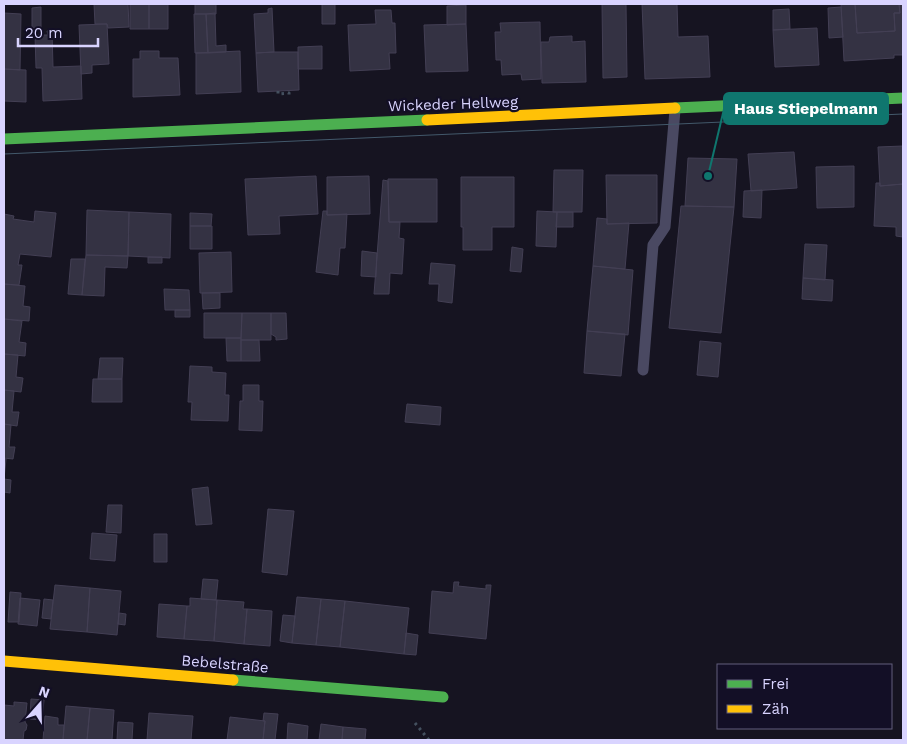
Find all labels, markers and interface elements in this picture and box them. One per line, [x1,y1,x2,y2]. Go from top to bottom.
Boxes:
scale bar [18,15,98,47]
text: 20 m [25,24,63,42]
street label: Wickeder Hellweg [388,93,518,115]
callout: Haus Stiepelmann [724,93,888,124]
text: Haus Stiepelmann [734,99,878,118]
street label: Bebelstraße [181,651,269,677]
legend [717,664,892,729]
text: Frei [762,675,789,693]
north arrow [15,679,65,729]
text: N [37,682,52,701]
text: Zäh [762,700,789,718]

